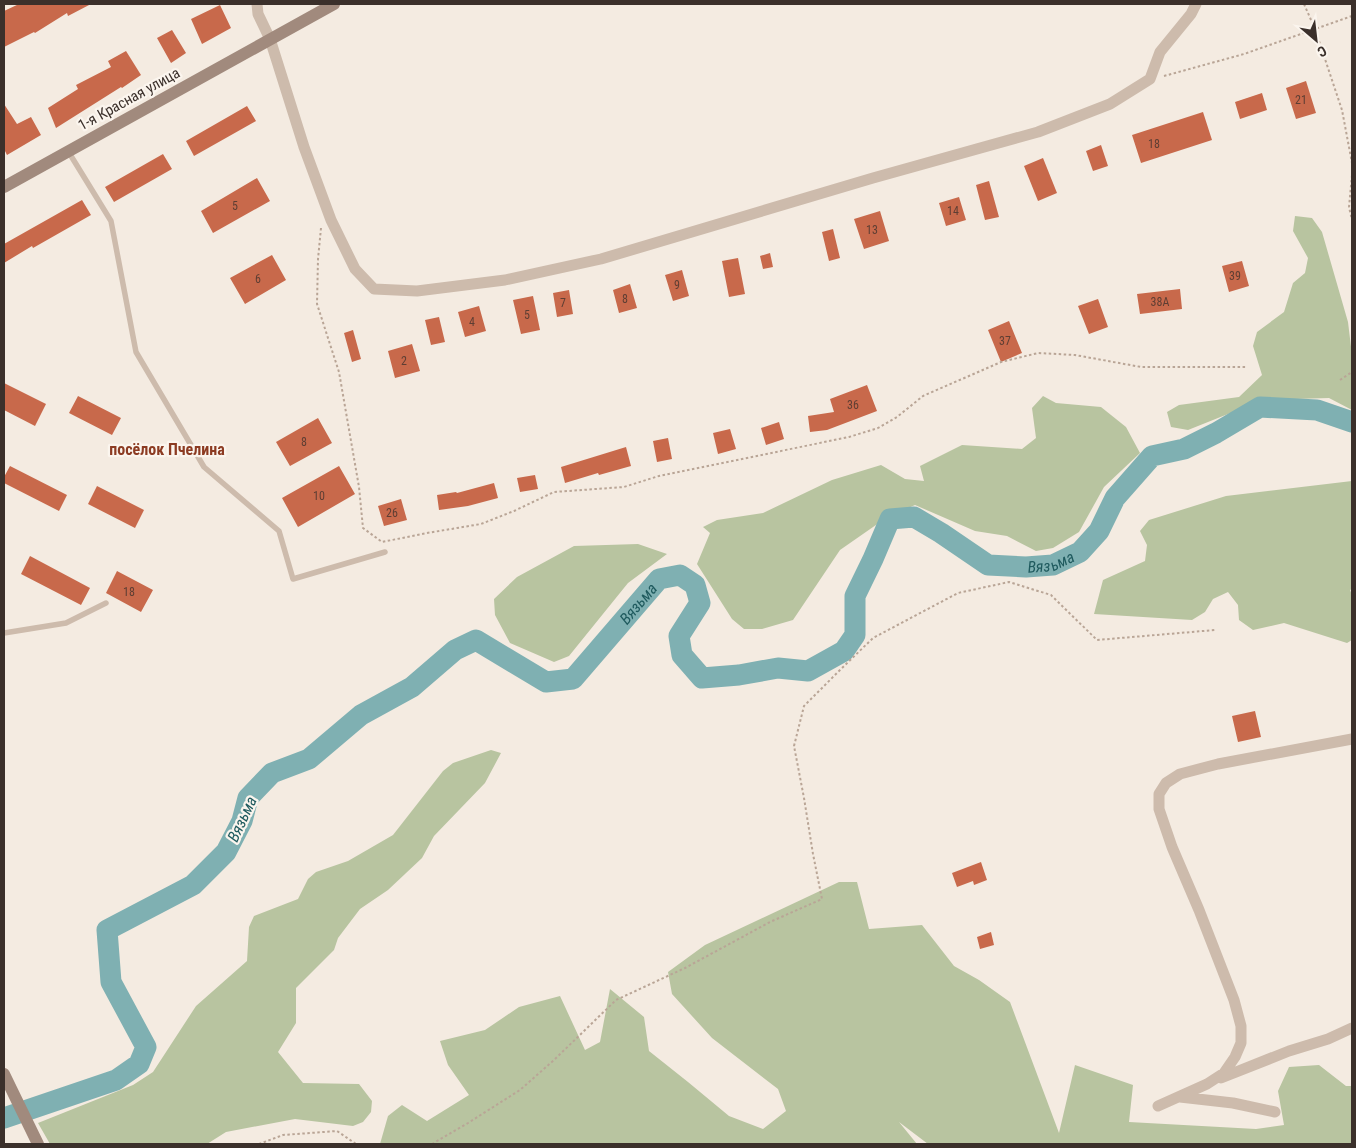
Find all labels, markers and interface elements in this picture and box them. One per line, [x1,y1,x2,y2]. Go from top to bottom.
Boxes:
north arrow [1291,15,1341,65]
text: С [1315,43,1329,60]
street label: 1-я Красная улица [75,64,183,134]
house number: 21 [1295,93,1307,107]
house number: 18 [1148,137,1160,151]
house number: 5 [232,199,238,213]
house number: 14 [947,204,959,218]
house number: 13 [866,223,878,237]
house number: 39 [1229,269,1241,283]
house number: 6 [255,272,261,286]
house number: 9 [674,278,680,292]
house number: 8 [622,292,628,306]
house number: 38А [1151,295,1169,309]
house number: 7 [560,296,566,310]
house number: 5 [524,308,530,322]
house number: 4 [469,315,475,329]
house number: 37 [999,334,1011,348]
house number: 2 [401,354,407,368]
house number: 36 [847,398,859,412]
house number: 8 [301,435,307,449]
district label: посёлок Пчелина [109,440,225,459]
house number: 10 [313,489,325,503]
house number: 26 [386,506,398,520]
water label: Вязьма [1027,547,1077,576]
water label: Вязьма [615,579,661,628]
house number: 18 [123,585,135,599]
water label: Вязьма [223,793,261,845]

